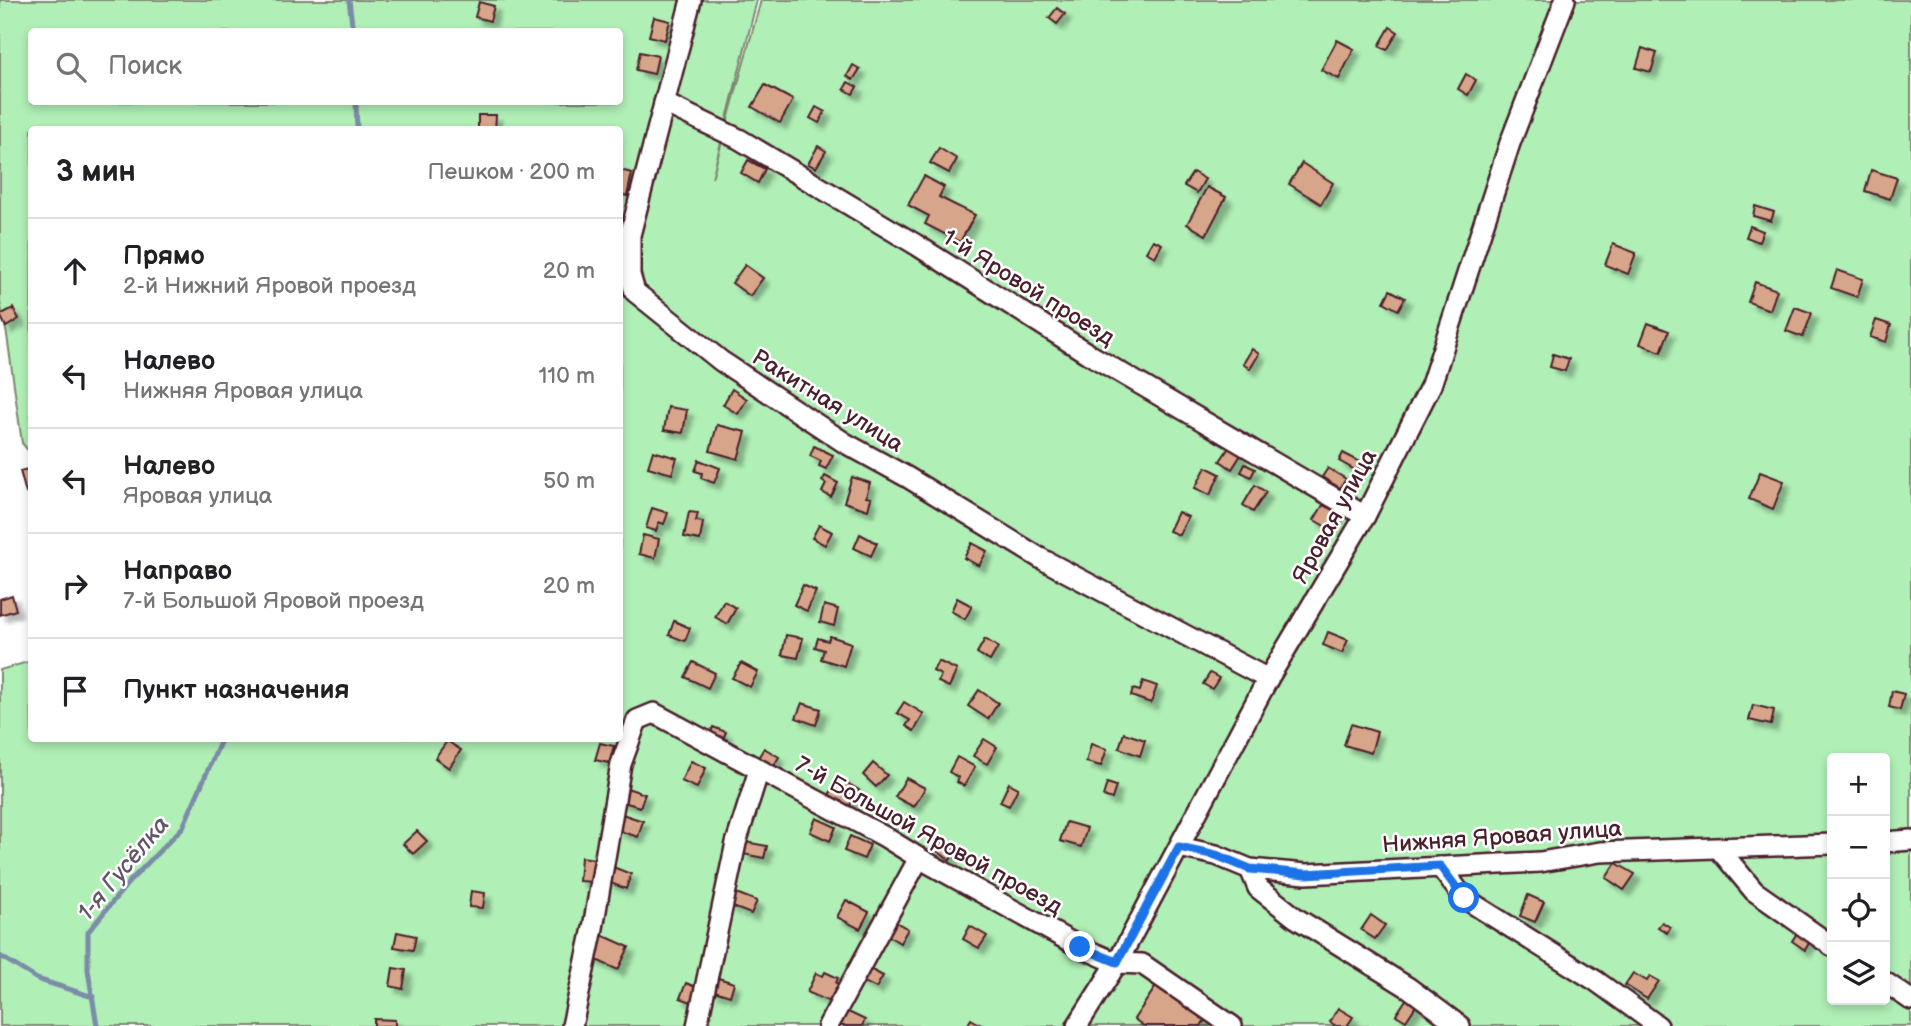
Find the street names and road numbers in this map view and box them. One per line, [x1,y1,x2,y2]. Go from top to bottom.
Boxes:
street label: 1-й Яровой проезд [937,224,1120,352]
street label: Ракитная улица [747,343,909,459]
street label: Яровая улица [1286,444,1384,589]
street label: 7-й Большой Яровой проезд [790,751,1067,921]
street label: Нижняя Яровая улица [1381,815,1623,859]

